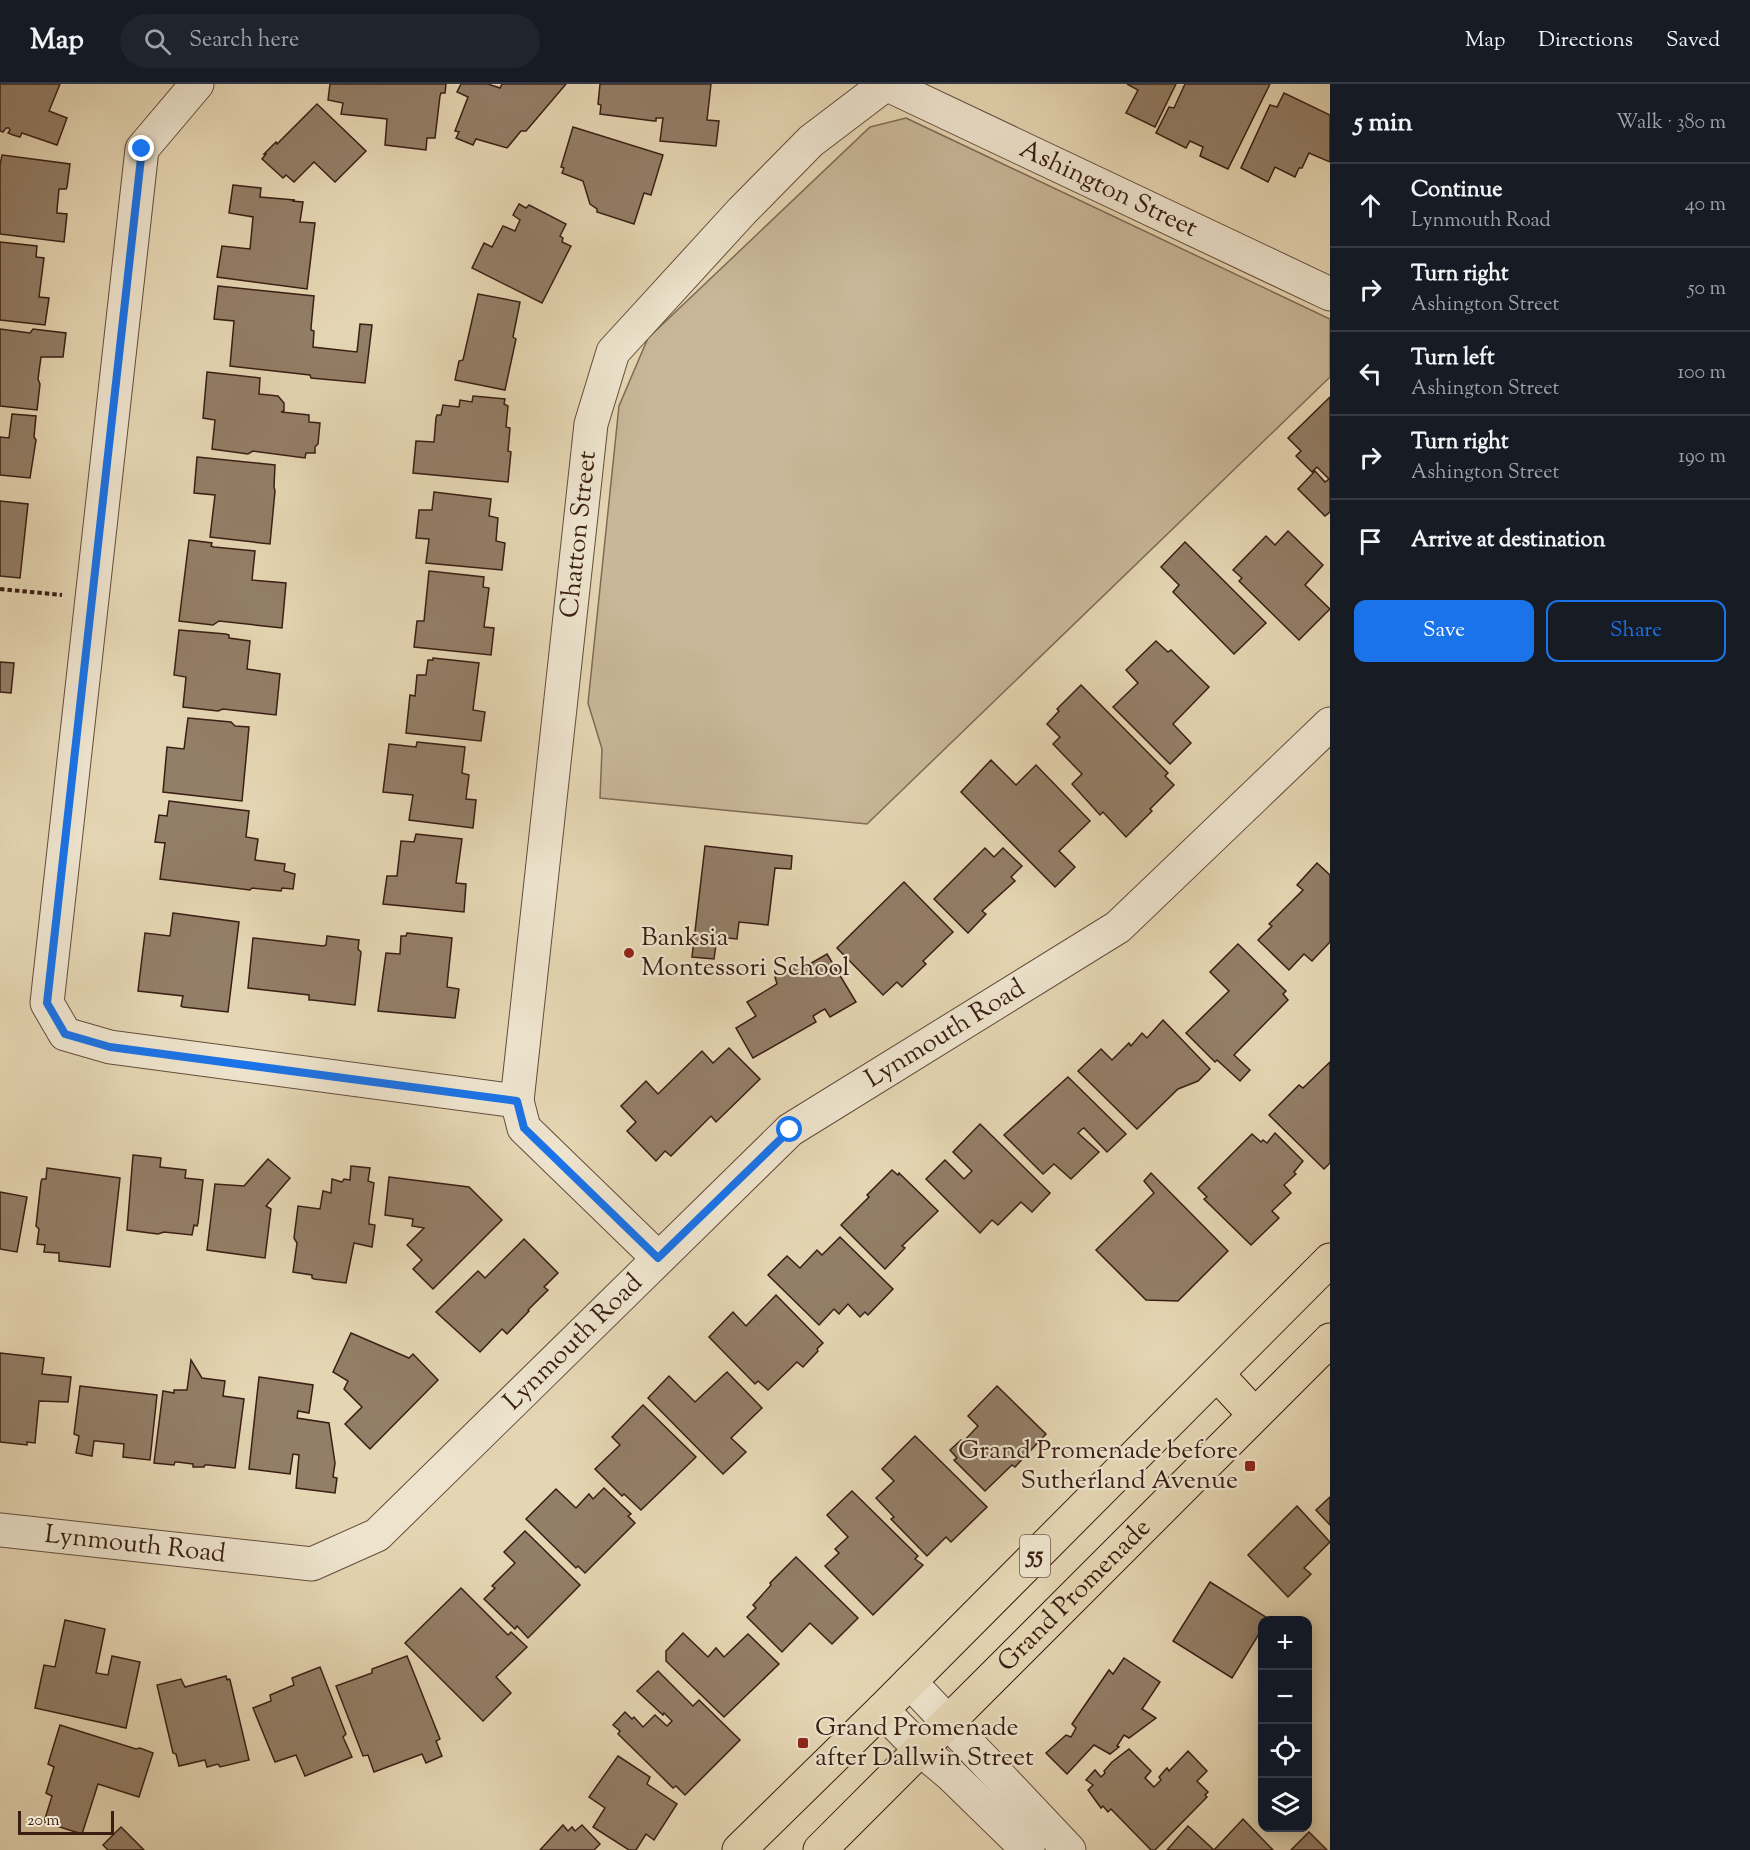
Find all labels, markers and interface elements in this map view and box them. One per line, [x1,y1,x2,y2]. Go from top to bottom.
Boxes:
search box [120,14,540,68]
text: Map [30,21,84,61]
icon: search [141,25,174,58]
text: Search here [189,25,299,57]
text: Map [1465,26,1505,56]
text: Directions [1538,26,1633,56]
text: Saved [1666,26,1720,56]
text: 5 min [1354,105,1413,142]
text: Walk · 380 m [1616,109,1726,138]
street label: Ashington Street [1013,131,1204,247]
route end [128,135,154,161]
text: Continue [1411,175,1502,207]
icon: ahead [1354,189,1387,222]
text: 40 m [1685,191,1726,220]
text: Lynmouth Road [1411,207,1551,236]
text: Turn right [1411,259,1508,291]
icon: right [1354,273,1387,306]
text: 50 m [1688,275,1726,304]
text: Ashington Street [1411,291,1559,320]
text: Turn left [1411,343,1494,375]
icon: left [1354,357,1387,390]
text: 100 m [1677,359,1726,388]
text: Ashington Street [1411,375,1559,404]
text: Turn right [1411,427,1508,459]
icon: right [1354,441,1387,474]
text: 190 m [1678,443,1726,472]
street label: Chatton Street [551,449,606,620]
text: Ashington Street [1411,459,1559,488]
icon: arrive [1354,525,1387,558]
text: Arrive at destination [1411,525,1606,557]
button: Save [1354,600,1534,662]
button: Share [1546,600,1726,662]
place label: Banksia Montessori School [641,920,850,987]
marker: Banksia Montessori School [622,946,636,960]
street label: Lynmouth Road [858,970,1033,1098]
route start [776,1116,802,1142]
street label: Lynmouth Road [495,1265,651,1419]
place label: Grand Promenade before Sutherland Avenue [958,1433,1238,1500]
marker: Grand Promenade before Sutherland Avenue [1243,1459,1257,1473]
street label: Grand Promenade [989,1510,1160,1681]
street label: Lynmouth Road [43,1516,228,1573]
road number: 55 [1020,1535,1050,1577]
map controls [1258,1616,1312,1832]
button: + [1258,1616,1312,1670]
button: − [1258,1670,1312,1724]
place label: Grand Promenade after Dallwin Street [815,1710,1034,1777]
button: locate [1258,1724,1312,1778]
marker: Grand Promenade after Dallwin Street [796,1736,810,1750]
button: layers [1258,1778,1312,1832]
scale bar [18,1808,114,1836]
text: 20 m [27,1810,60,1833]

